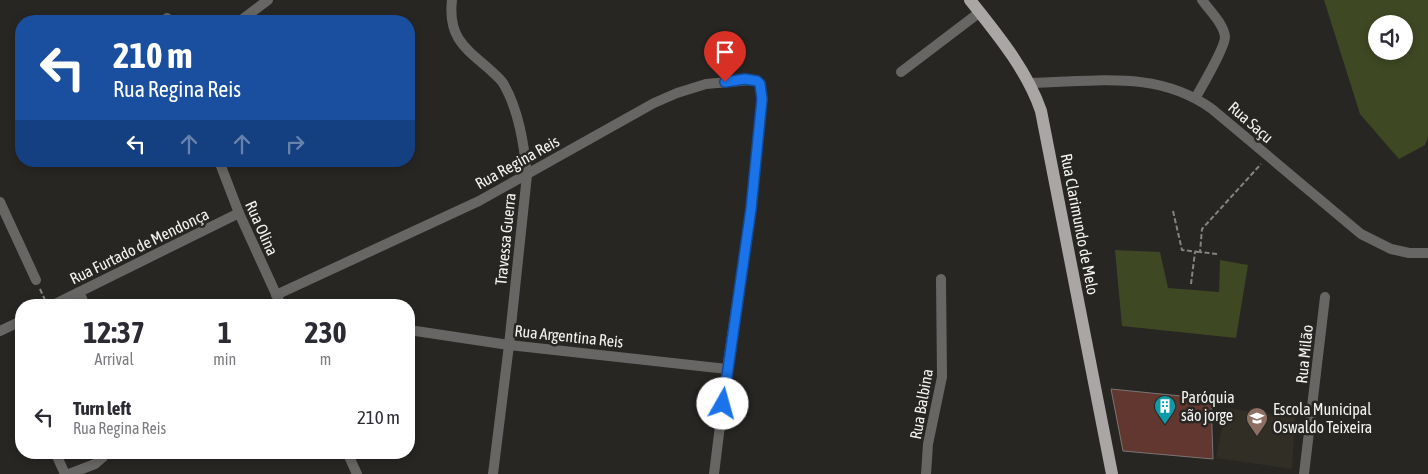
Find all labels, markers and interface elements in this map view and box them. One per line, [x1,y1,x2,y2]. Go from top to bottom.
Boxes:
map controls [1368,15,1413,60]
button: sound [1368,15,1413,60]
pin [704,31,746,82]
icon: left [30,35,95,100]
text: 210 m [113,35,192,75]
icon: arrive [711,38,739,66]
text: Rua Regina Reis [113,76,241,102]
street label: Rua Saçu [1224,98,1277,147]
icon: left [122,130,150,158]
icon: ahead [175,130,203,158]
icon: ahead [228,130,256,158]
icon: right [281,130,309,158]
street label: Rua Regina Reis [472,131,563,193]
street label: Rua Clarimundo de Melo [1057,152,1103,296]
street label: Travessa Guerra [491,192,519,286]
street label: Rua Olina [242,198,282,258]
street label: Rua Furtado de Mendonça [67,205,212,288]
text: 12:37 [83,315,145,349]
text: 1 [218,315,232,349]
text: 230 [304,315,347,349]
street label: Rua Argentina Reis [514,321,625,352]
street label: Rua Milão [1292,324,1316,384]
text: Arrival [95,350,134,368]
text: min [213,350,236,368]
text: m [320,350,331,368]
street label: Rua Balbina [906,367,936,441]
position arrow [696,377,748,429]
place label: Paróquia são jorge [1181,388,1235,425]
building icon: Paróquia são jorge [1153,394,1177,425]
text: Turn left [73,397,131,419]
place label: Escola Municipal Oswaldo Teixeira [1273,400,1372,436]
icon: left [30,403,58,431]
text: 210 m [357,406,400,428]
school or university icon: Escola Municipal Oswaldo Teixeira [1245,406,1269,437]
text: Rua Regina Reis [73,419,166,437]

